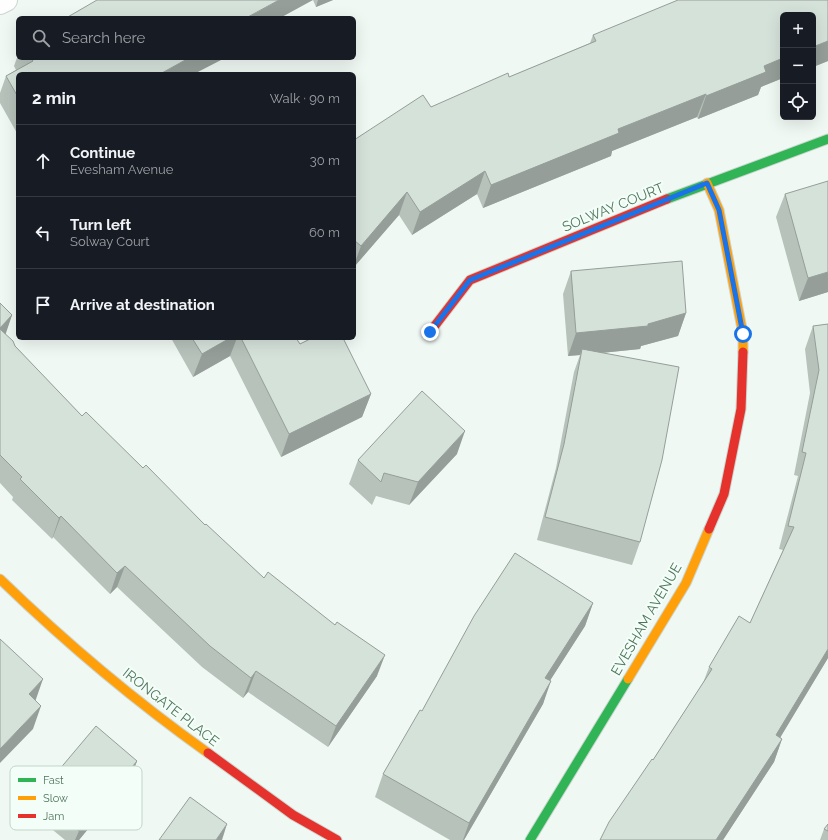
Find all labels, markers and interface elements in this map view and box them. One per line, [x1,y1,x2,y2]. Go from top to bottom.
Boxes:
map controls [780,12,816,120]
button: + [780,12,816,48]
search box [16,16,356,60]
icon: search [30,27,52,49]
text: Search here [62,29,145,47]
button: − [780,48,816,84]
button: locate [780,84,816,120]
text: 2 min [32,88,76,108]
text: Walk · 90 m [270,91,340,106]
text: Continue [70,144,135,162]
icon: ahead [32,150,54,172]
text: 30 m [310,153,340,168]
text: Evesham Avenue [70,162,173,177]
street label: SOLWAY COURT [560,179,667,235]
text: Turn left [70,216,131,234]
icon: left [32,222,54,244]
text: 60 m [309,225,340,240]
text: Solway Court [70,234,150,249]
icon: arrive [32,294,54,316]
text: Arrive at destination [70,296,215,314]
route end [421,323,439,341]
route start [734,325,752,343]
street label: EVESHAM AVENUE [607,560,685,678]
street label: IRONGATE PLACE [120,665,222,749]
legend [10,766,142,830]
text: Fast [43,774,64,787]
text: Slow [43,792,68,805]
text: Jam [43,810,64,823]

